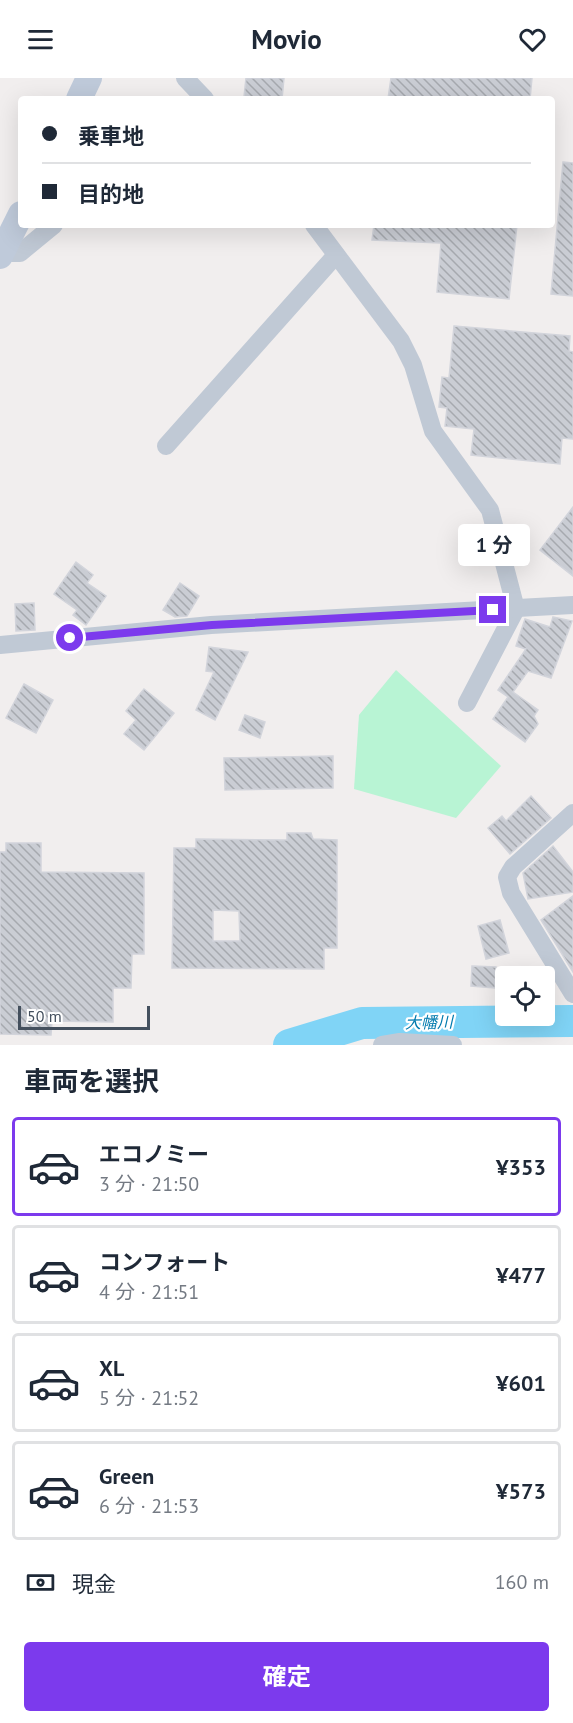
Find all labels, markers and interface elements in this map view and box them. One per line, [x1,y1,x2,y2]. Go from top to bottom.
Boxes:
text: Movio [251,22,322,56]
icon: menu [24,23,57,56]
icon: heart [516,23,549,56]
text: 乗車地 [78,122,144,150]
text: 目的地 [78,180,144,208]
callout: 1 分 [457,523,529,565]
text: 1 分 [476,532,512,558]
route end [479,596,506,623]
route start [56,624,83,651]
map controls [495,966,555,1026]
button: locate [495,966,555,1026]
scale bar [18,1003,150,1031]
text: 50 m [27,1006,62,1026]
water label: 大幡川 [405,1012,455,1032]
text: 車両を選択 [24,1064,159,1098]
icon: car [27,1140,81,1194]
text: エコノミー [99,1140,209,1168]
text: ¥353 [496,1153,546,1181]
text: 3 分 · 21:50 [99,1171,199,1197]
icon: car [27,1248,81,1302]
text: コンフォート [99,1248,230,1276]
text: ¥477 [496,1261,546,1289]
text: 4 分 · 21:51 [99,1279,199,1305]
text: XL [99,1354,124,1382]
icon: car [27,1356,81,1410]
text: ¥601 [496,1369,546,1397]
text: 5 分 · 21:52 [99,1385,199,1411]
text: Green [99,1462,154,1490]
icon: car [27,1464,81,1518]
text: ¥573 [496,1477,546,1505]
text: 6 分 · 21:53 [99,1493,199,1519]
icon: cash [24,1566,57,1599]
text: 160 m [495,1569,549,1595]
text: 現金 [72,1570,116,1598]
button: 確定 [24,1642,549,1711]

